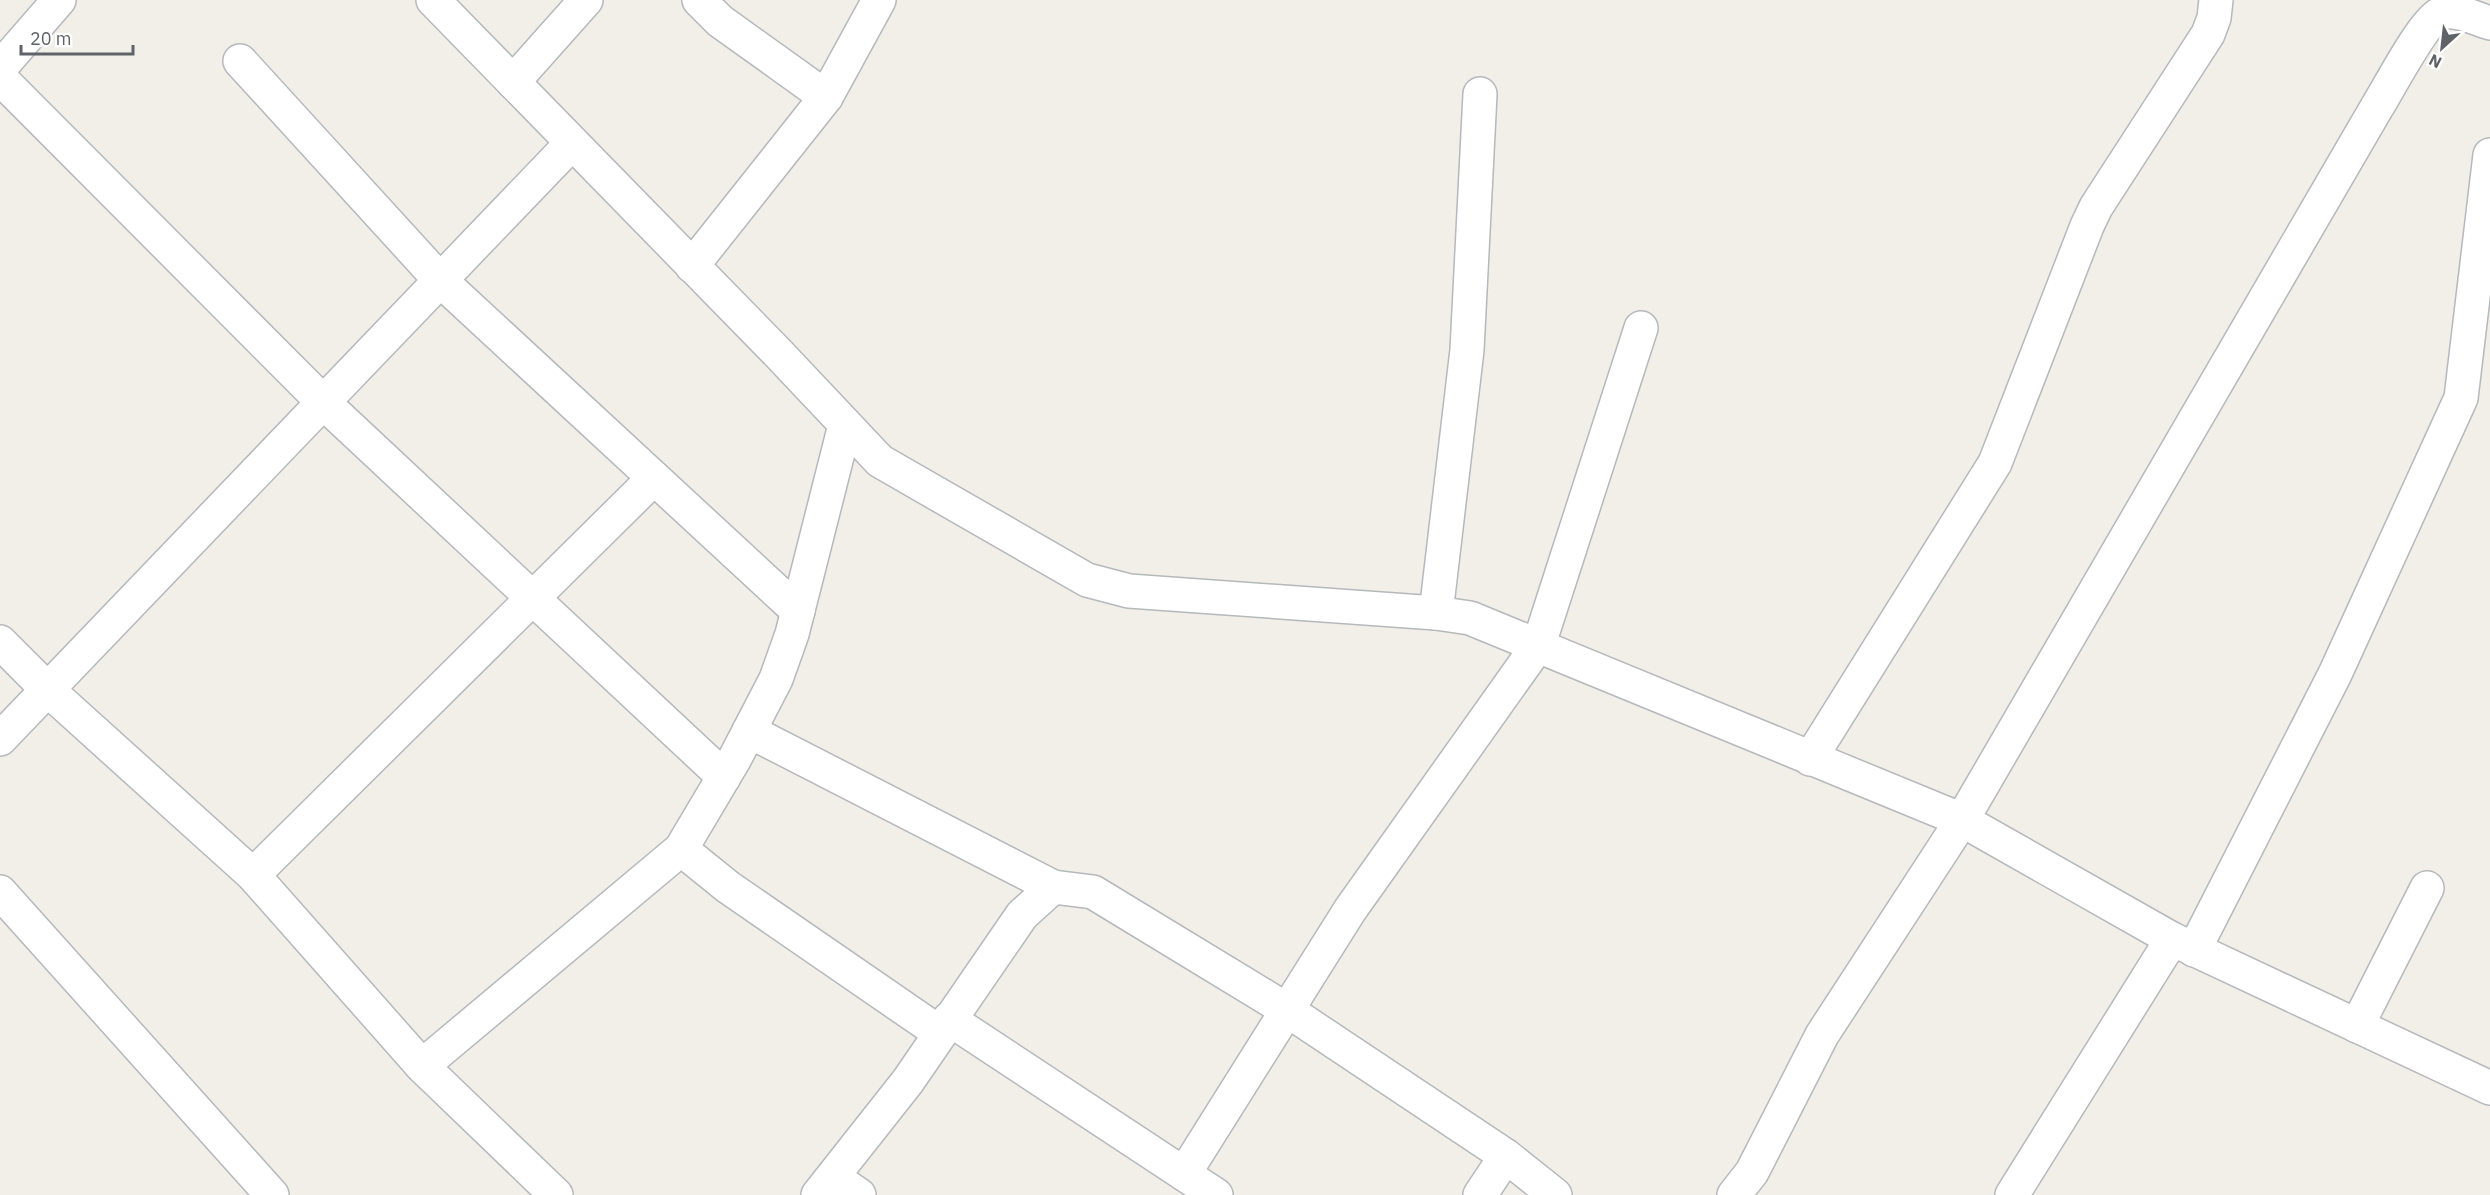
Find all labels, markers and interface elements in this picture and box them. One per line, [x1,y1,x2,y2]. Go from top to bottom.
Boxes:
scale bar [21,18,134,56]
north arrow [2412,18,2472,78]
text: 20 m [30,27,72,50]
text: N [2425,50,2445,73]

